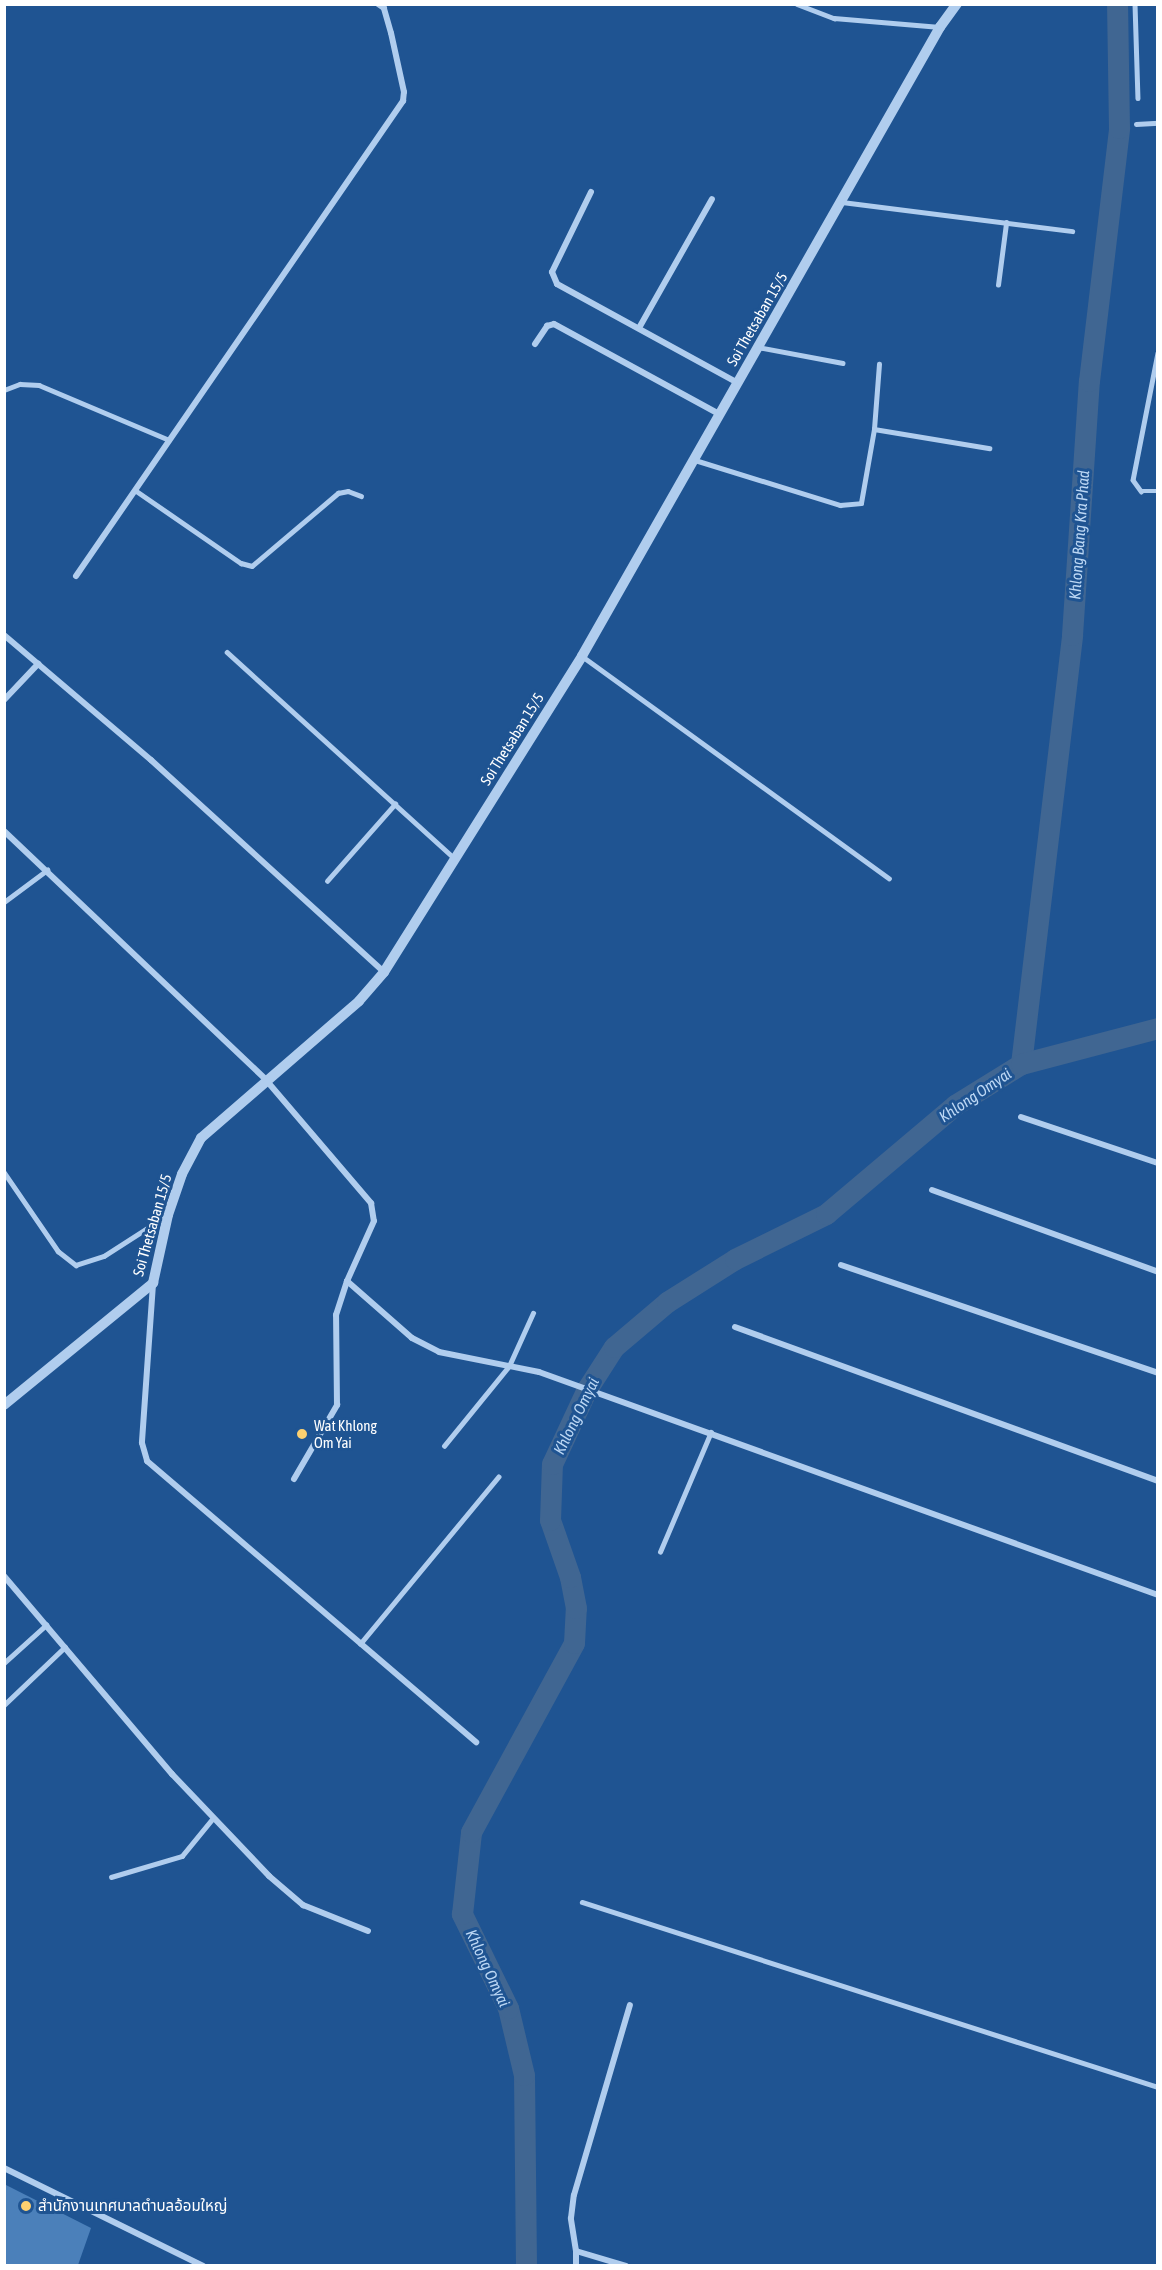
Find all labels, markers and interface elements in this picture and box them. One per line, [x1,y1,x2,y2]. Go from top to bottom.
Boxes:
street label: Soi Thetsaban 15/5 [723,269,791,369]
water label: Khlong Bang Kra Phad [1065,470,1093,600]
street label: Soi Thetsaban 15/5 [476,690,548,788]
water label: Khlong Omyai [935,1064,1015,1126]
street label: Soi Thetsaban 15/5 [129,1172,175,1278]
water label: Khlong Omyai [549,1374,603,1458]
place label: Wat Khlong Om Yai [314,1416,377,1451]
marker: Wat Khlong Om Yai [295,1427,309,1441]
water label: Khlong Omyai [462,1926,514,2010]
place label: สำนักงานเทศบาลตำบลอ้อมใหญ่ [38,2197,227,2215]
marker: สำนักงานเทศบาลตำบลอ้อมใหญ่ [19,2199,33,2213]

